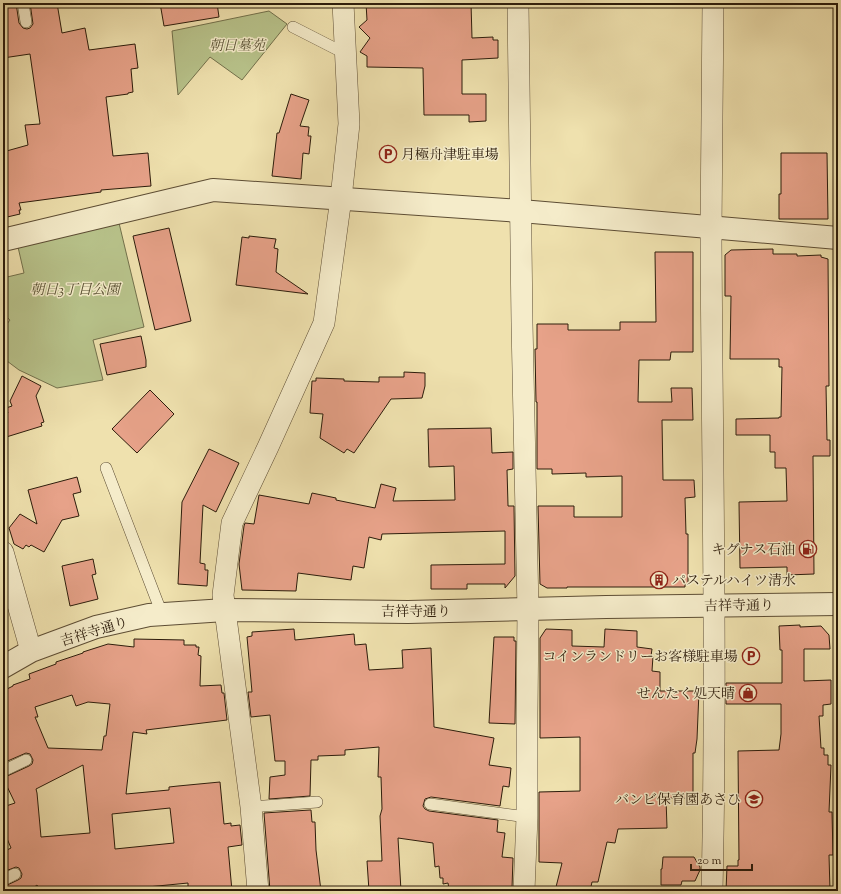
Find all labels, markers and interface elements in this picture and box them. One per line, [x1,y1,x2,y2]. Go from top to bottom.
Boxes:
park label: 朝日墓苑 [209,37,267,57]
parking icon: 月極舟津駐車場 [378,144,398,164]
place label: 月極舟津駐車場 [401,146,499,166]
park label: 朝日3丁目公園 [30,281,122,301]
fuel station icon: キグナス石油 [798,539,818,559]
place label: キグナス石油 [712,541,795,561]
building icon: パステルハイツ清水 [649,570,669,590]
place label: パステルハイツ清水 [672,572,796,592]
street label: 吉祥寺通り [704,596,774,618]
street label: 吉祥寺通り [381,603,451,623]
street label: 吉祥寺通り [58,613,131,653]
parking icon: コインランドリーお客様駐車場 [741,646,761,666]
place label: コインランドリーお客様駐車場 [542,648,738,668]
shop icon: せんたく処天晴 [738,683,758,703]
place label: せんたく処天晴 [637,685,735,705]
school or university icon: バンビ保育園あさひ [744,789,764,809]
place label: バンビ保育園あさひ [615,791,741,811]
scale bar [691,846,752,872]
text: 20 m [697,852,722,870]

